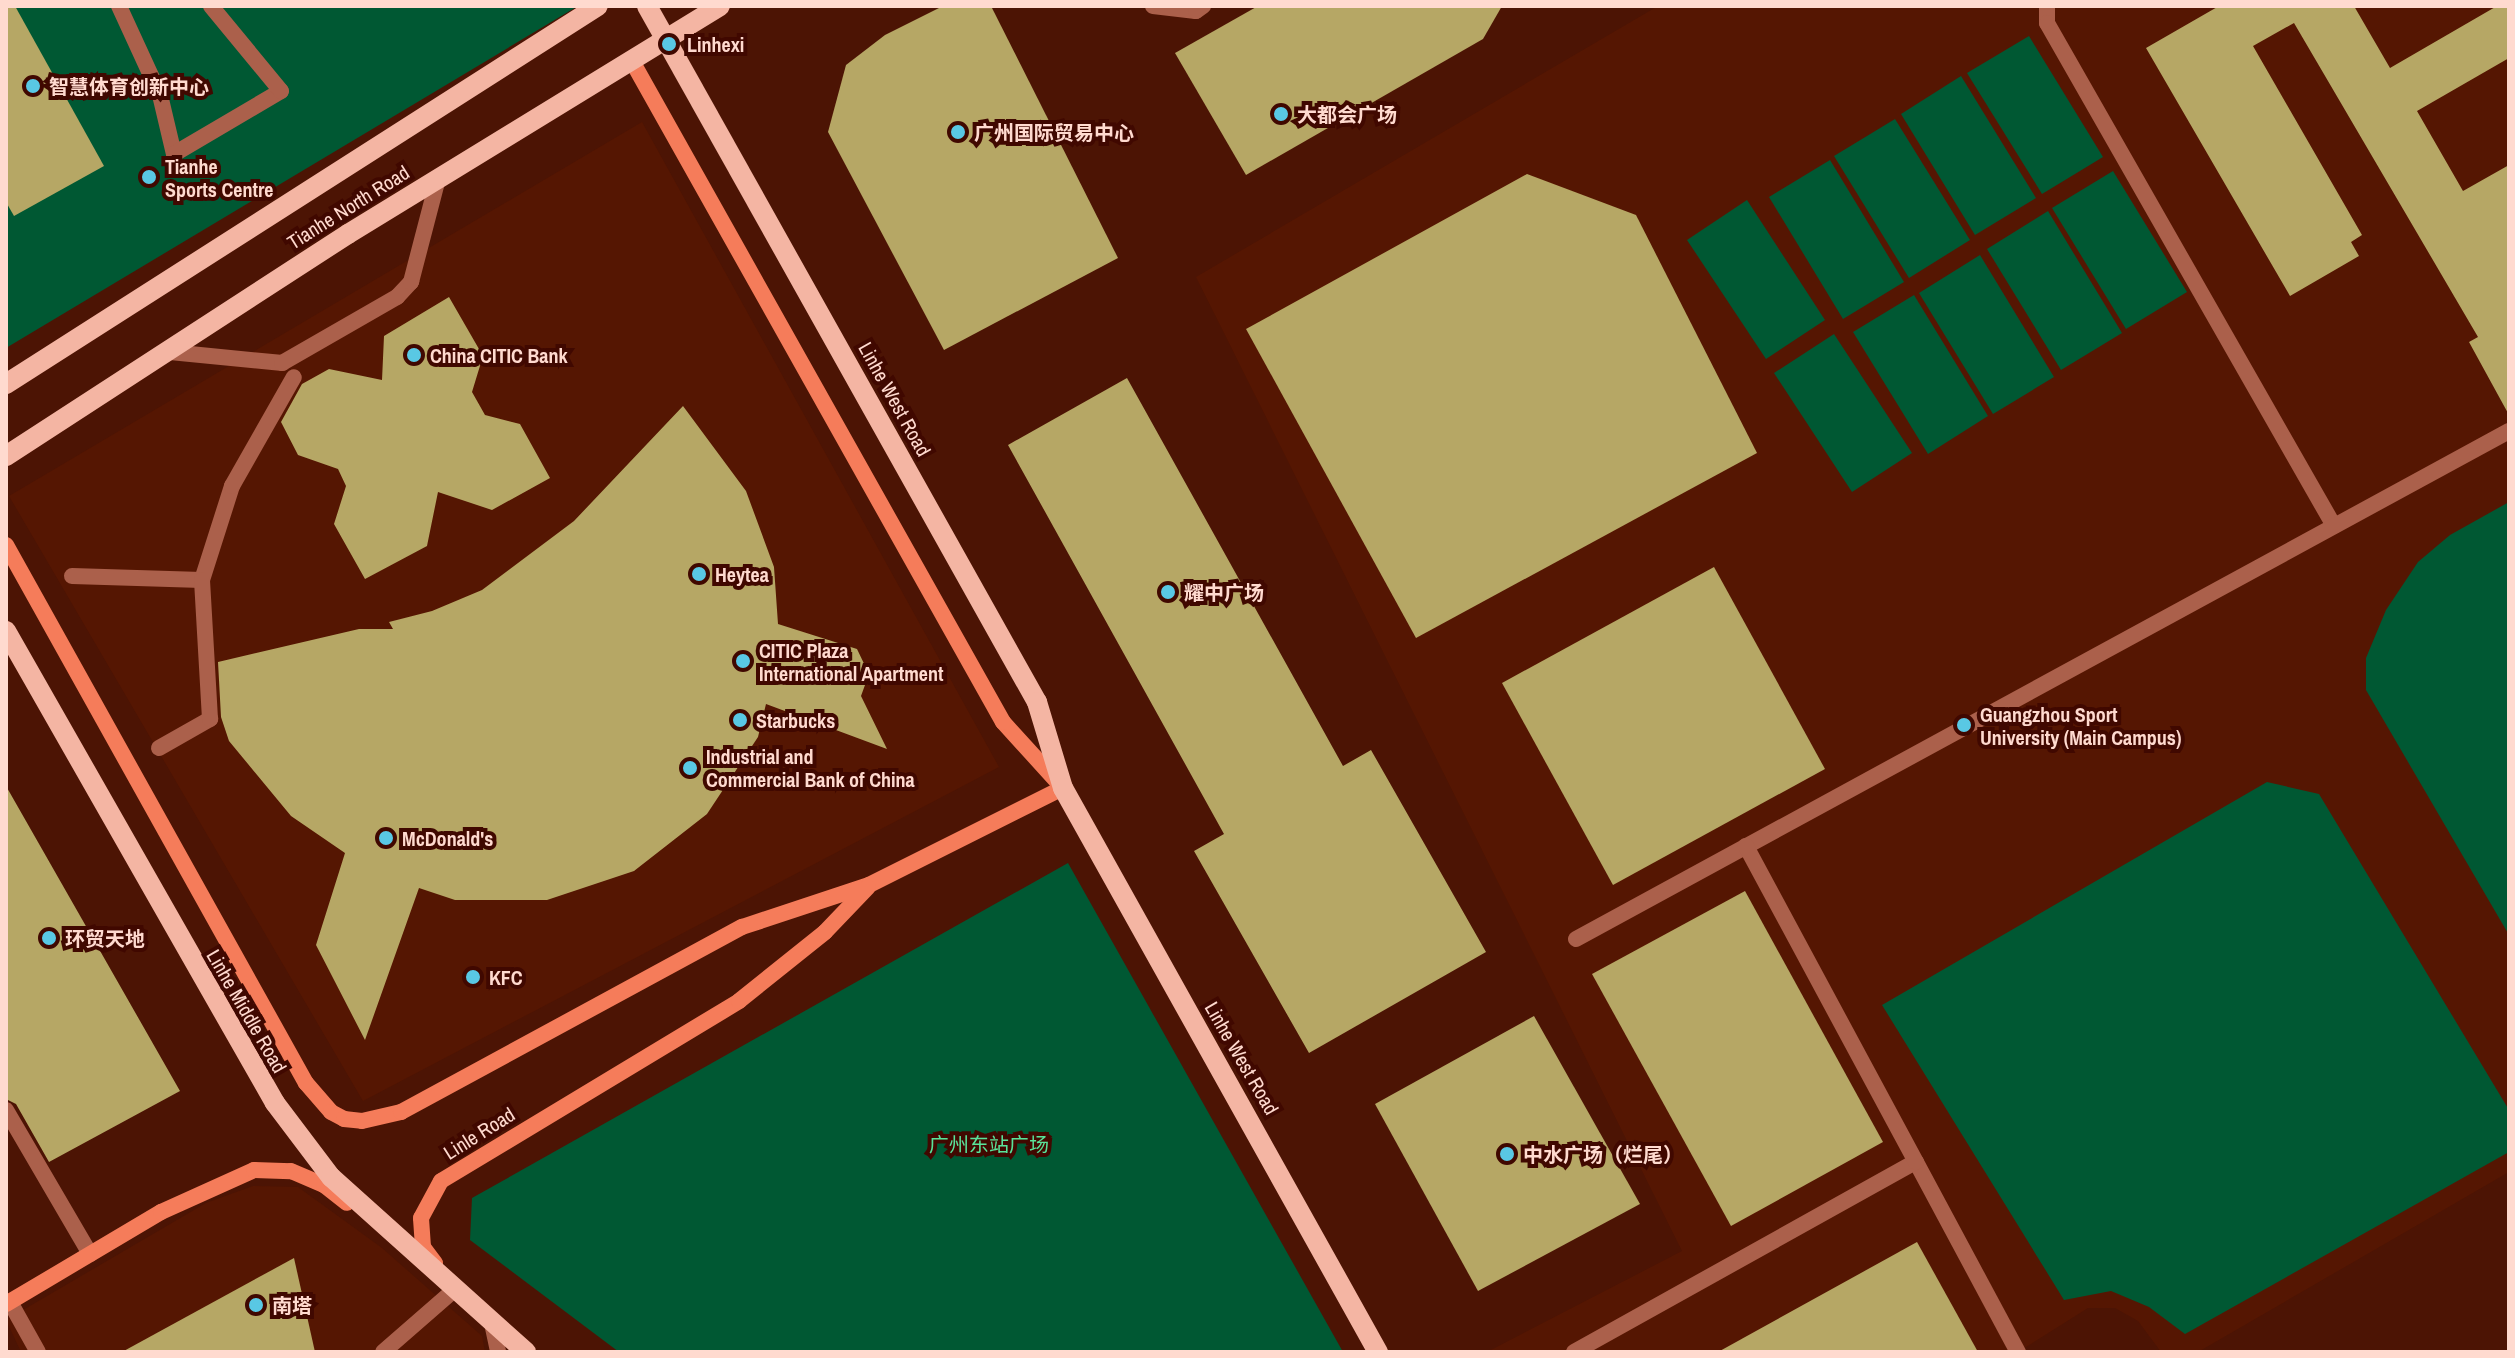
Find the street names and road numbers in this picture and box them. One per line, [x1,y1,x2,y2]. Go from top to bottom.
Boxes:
street label: Tianhe North Road [283,160,413,254]
street label: Linhe West Road [854,338,936,460]
street label: Linhe Middle Road [202,945,292,1077]
street label: Linhe West Road [1200,997,1284,1119]
street label: Linle Road [439,1102,519,1164]

